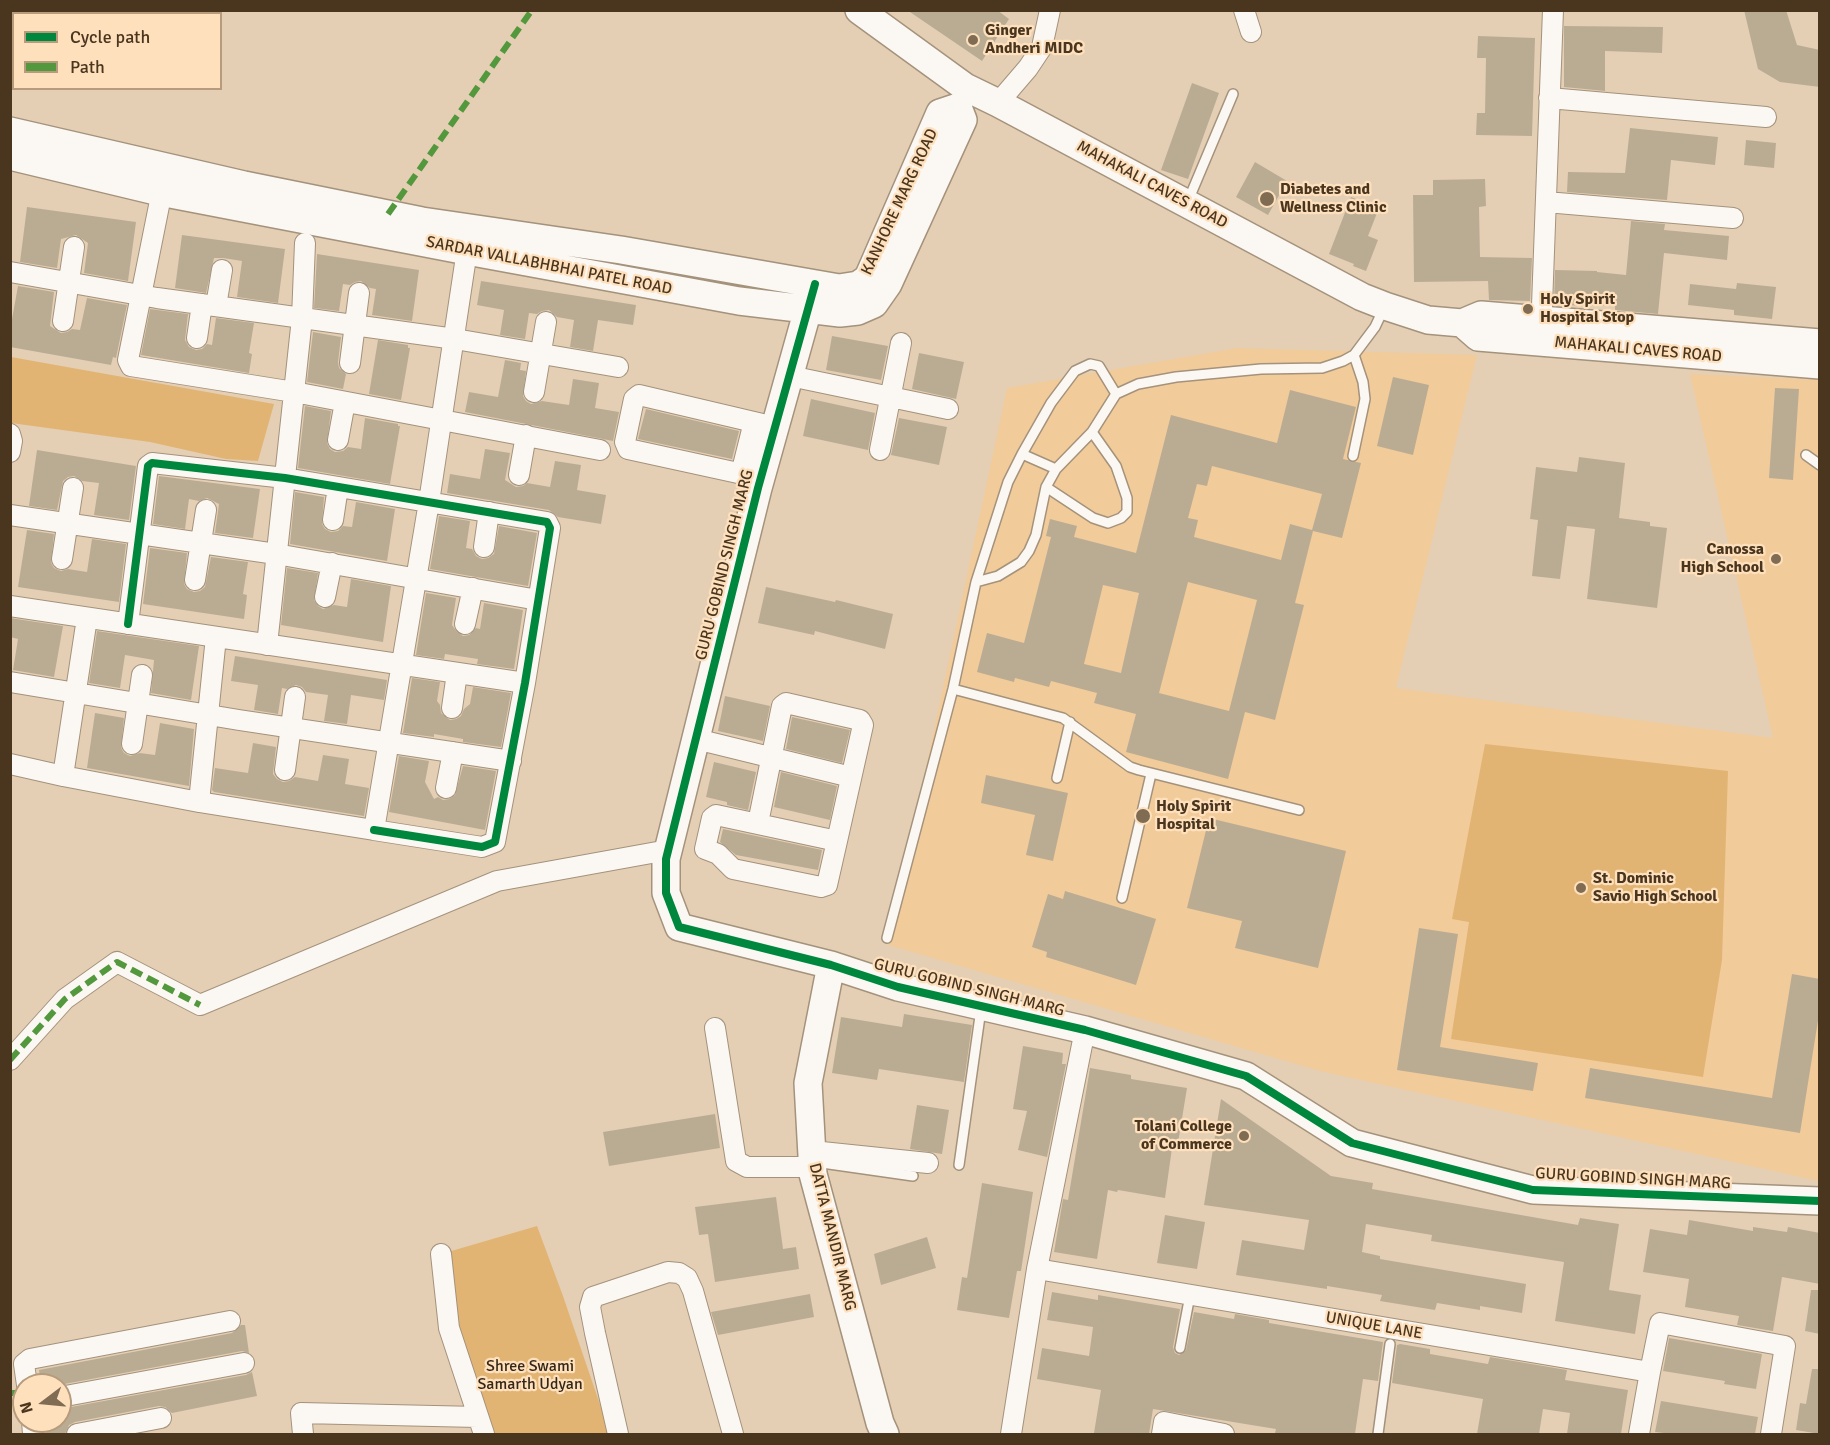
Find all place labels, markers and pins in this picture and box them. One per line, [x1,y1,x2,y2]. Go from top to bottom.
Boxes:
place label: Ginger Andheri MIDC [985,21,1083,59]
marker: Ginger Andheri MIDC [966,33,980,47]
place label: Diabetes and Wellness Clinic [1280,180,1386,218]
marker: Diabetes and Wellness Clinic [1258,190,1276,208]
place label: Holy Spirit Hospital Stop [1540,290,1634,328]
marker: Holy Spirit Hospital Stop [1521,302,1535,316]
place label: Canossa High School [1681,540,1764,578]
marker: Canossa High School [1769,552,1783,566]
place label: Holy Spirit Hospital [1156,797,1231,835]
marker: Holy Spirit Hospital [1134,807,1152,825]
place label: St. Dominic Savio High School [1593,869,1717,907]
marker: St. Dominic Savio High School [1574,881,1588,895]
place label: Tolani College of Commerce [1134,1117,1232,1155]
marker: Tolani College of Commerce [1237,1129,1251,1143]

